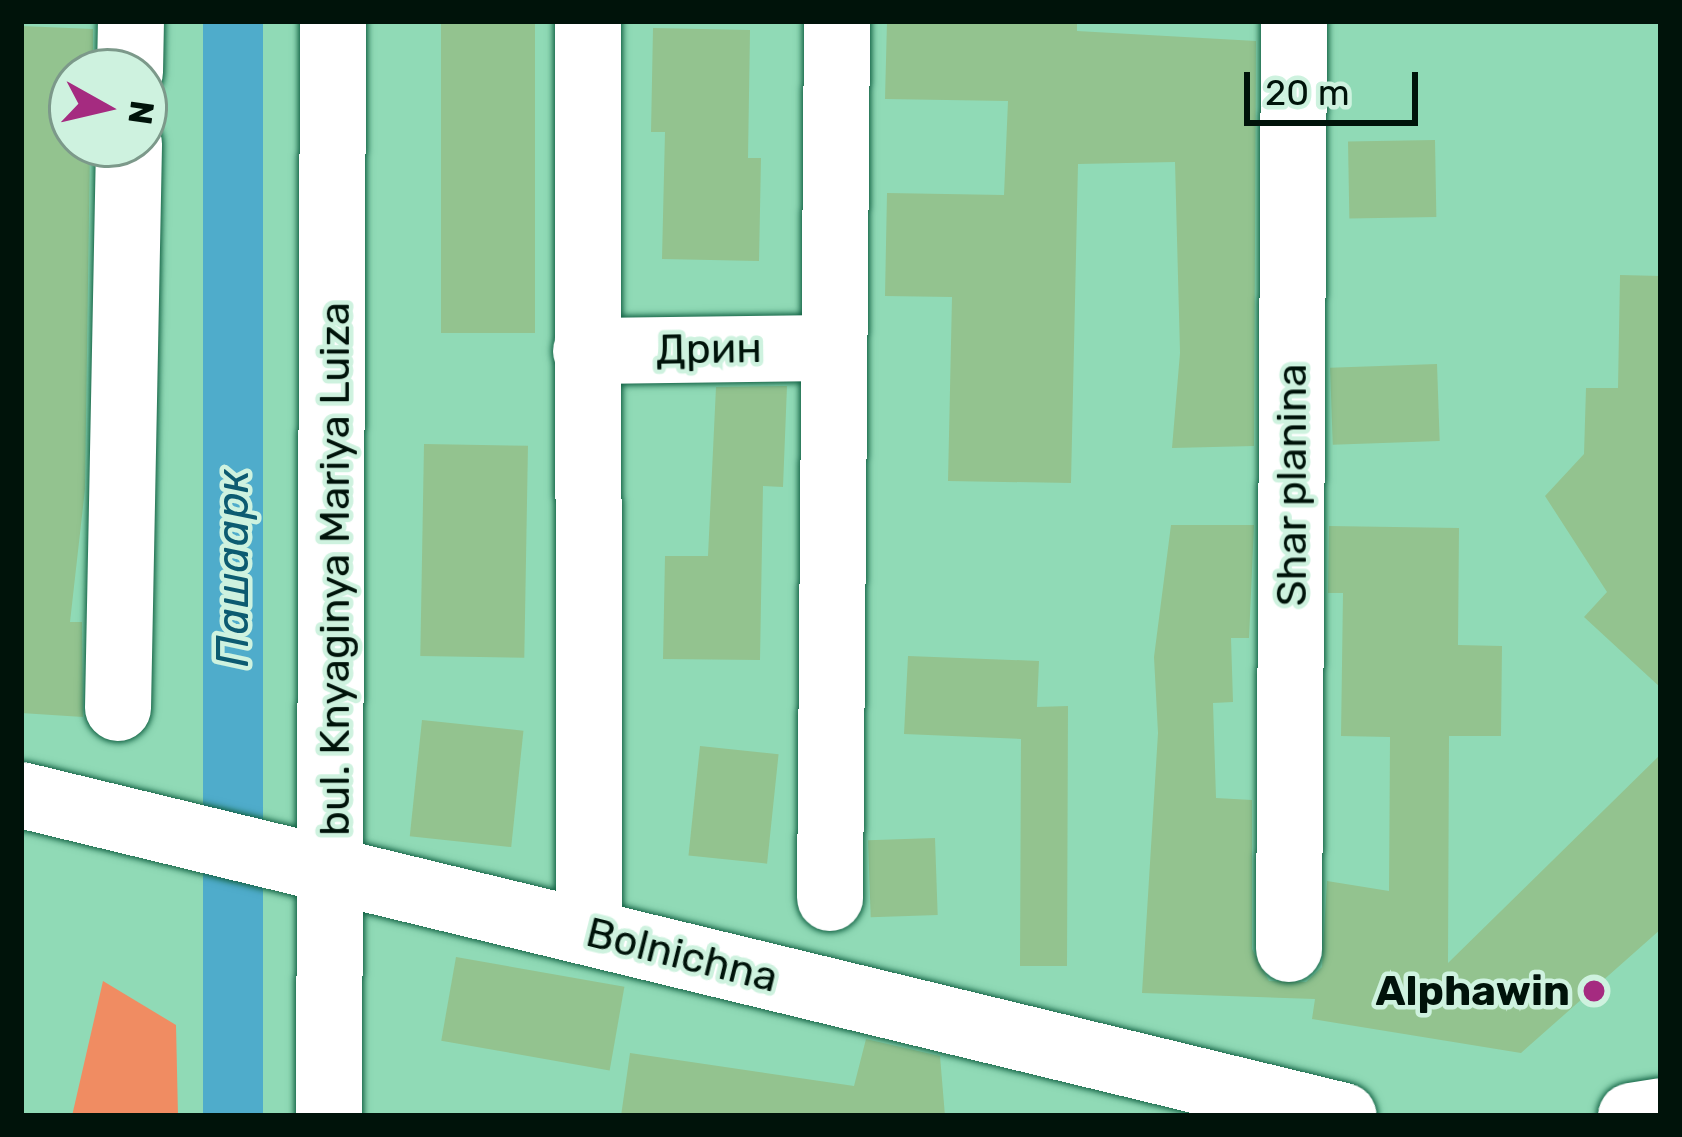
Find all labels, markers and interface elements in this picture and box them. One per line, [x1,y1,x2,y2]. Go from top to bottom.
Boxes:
north arrow [48,48,168,168]
scale bar [1250,48,1424,122]
text: 20 m [1265,71,1350,114]
text: N [120,98,162,127]
street label: bul. Knyaginya Mariya Luiza [310,302,360,836]
street label: Дрин [656,323,762,375]
street label: Shar planina [1267,363,1317,607]
water label: Пашаарк [206,469,260,667]
street label: Bolnichna [581,907,783,1003]
place label: Alphawin [1375,966,1570,1016]
marker: Alphawin [1581,978,1607,1004]

